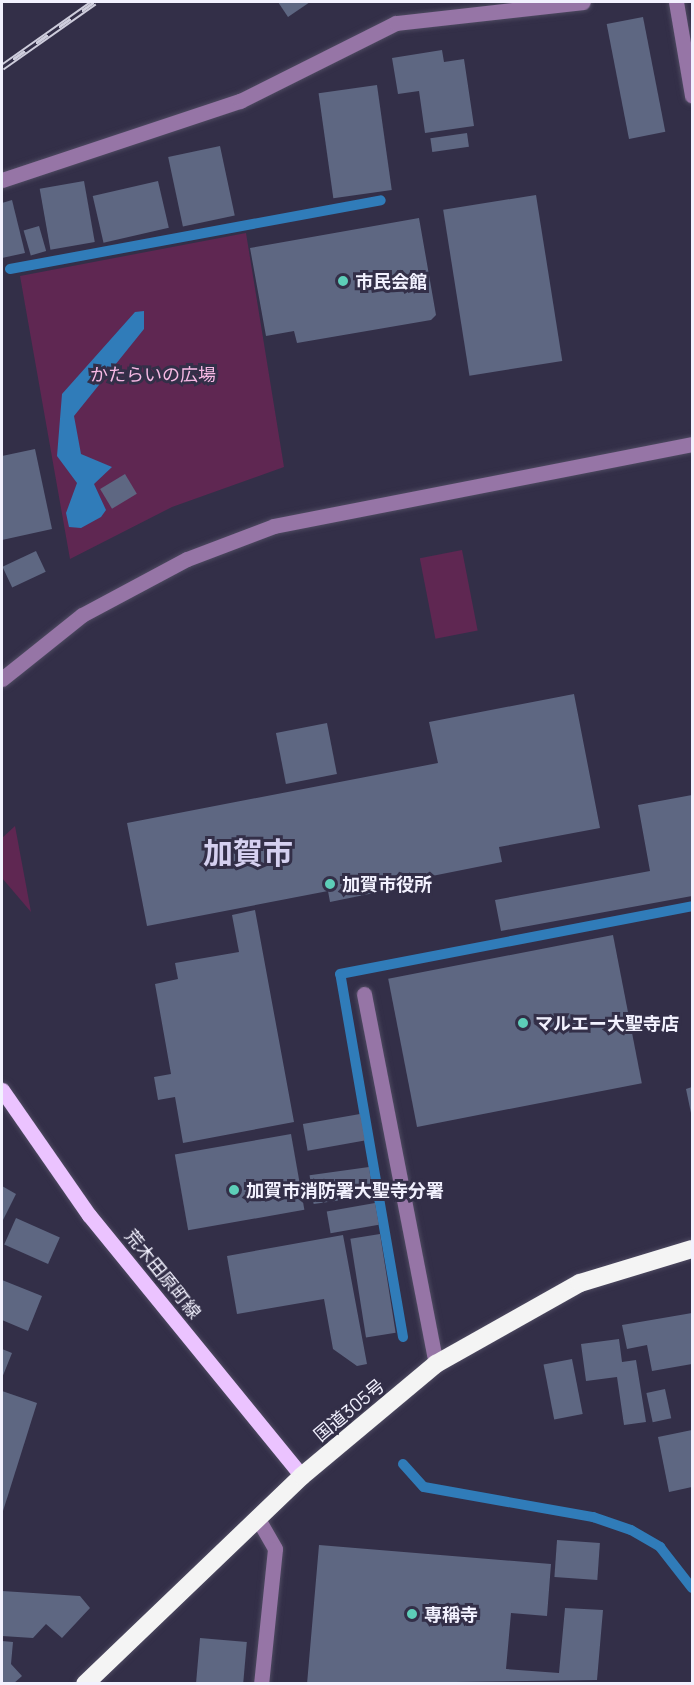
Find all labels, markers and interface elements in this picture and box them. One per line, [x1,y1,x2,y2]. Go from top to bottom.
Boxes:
place label: 市民会館 [355,270,427,292]
marker: 市民会館 [336,274,350,288]
park label: かたらいの広場 [90,363,216,385]
district label: 加賀市 [203,835,293,871]
place label: 加賀市役所 [342,873,432,895]
marker: 加賀市役所 [323,877,337,891]
place label: マルエー大聖寺店 [535,1012,679,1034]
marker: マルエー大聖寺店 [516,1016,530,1030]
place label: 加賀市消防署大聖寺分署 [246,1179,444,1201]
marker: 加賀市消防署大聖寺分署 [227,1183,241,1197]
street label: 荒木田原町線 [121,1225,205,1323]
street label: 国道305号 [309,1374,389,1446]
place label: 専稱寺 [424,1603,478,1625]
marker: 専稱寺 [405,1607,419,1621]

